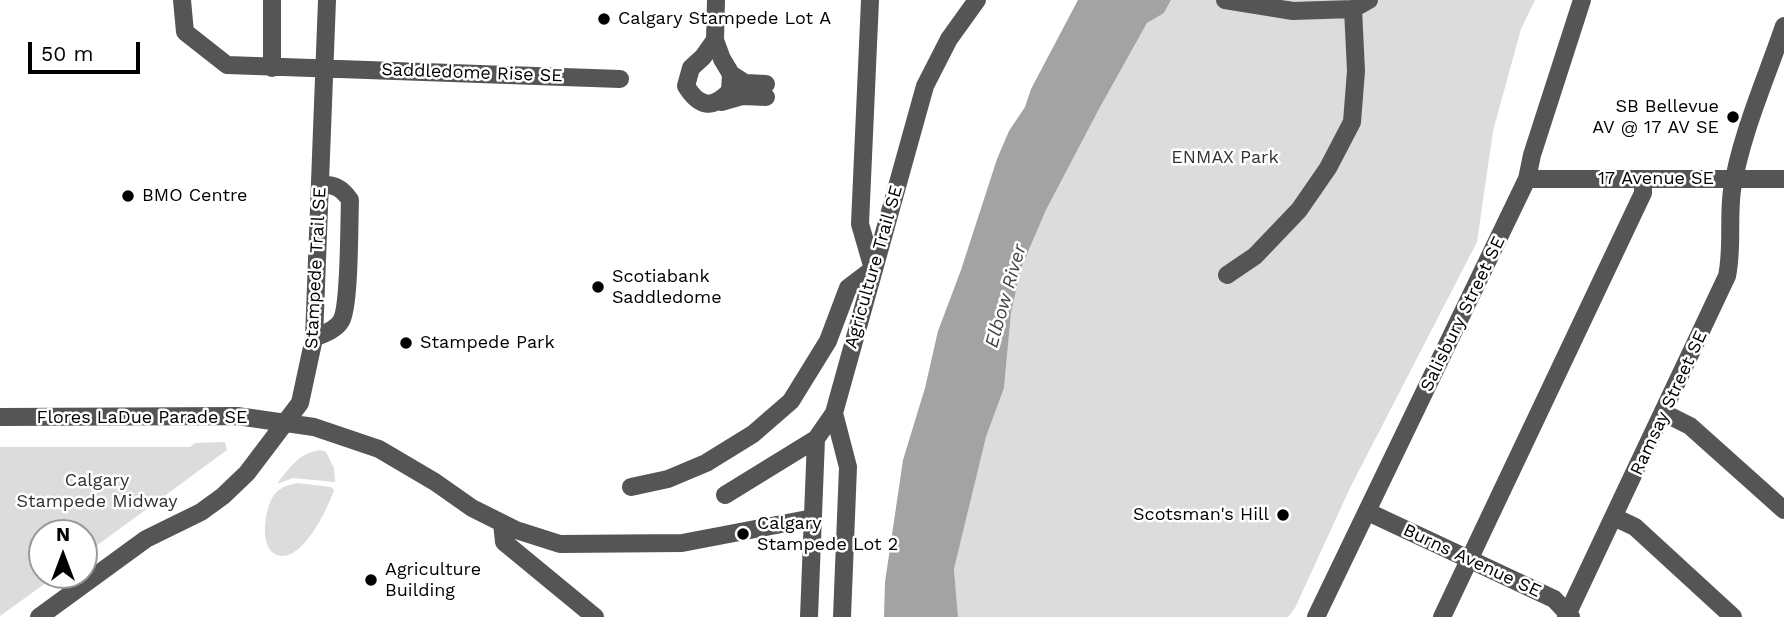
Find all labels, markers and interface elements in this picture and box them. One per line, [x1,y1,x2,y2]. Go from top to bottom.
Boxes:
place label: Calgary Stampede Lot A [618,8,831,30]
marker: Calgary Stampede Lot A [596,11,612,27]
scale bar [32,28,144,72]
text: 50 m [41,41,93,66]
street label: Saddledome Rise SE [381,59,563,87]
place label: SB Bellevue AV @ 17 AV SE [1592,96,1719,138]
marker: SB Bellevue AV @ 17 AV SE [1725,109,1741,125]
park label: ENMAX Park [1171,147,1279,169]
street label: 17 Avenue SE [1598,168,1714,190]
street label: Agriculture Trail SE [840,183,908,351]
place label: BMO Centre [142,185,247,207]
street label: Stampede Trail SE [301,186,331,350]
marker: BMO Centre [120,188,136,204]
street label: Salisbury Street SE [1416,233,1510,395]
water label: Elbow River [980,242,1032,350]
place label: Scotiabank Saddledome [612,266,722,308]
marker: Scotiabank Saddledome [590,279,606,295]
street label: Ramsay Street SE [1626,327,1712,479]
place label: Stampede Park [420,332,555,354]
marker: Stampede Park [398,335,414,351]
street label: Flores LaDue Parade SE [36,407,248,429]
park label: Calgary Stampede Midway [16,470,178,512]
place label: Scotsman's Hill [1133,504,1269,526]
marker: Scotsman's Hill [1275,507,1291,523]
place label: Calgary Stampede Lot 2 [757,513,898,556]
north arrow [28,519,98,589]
street label: Burns Avenue SE [1400,520,1544,602]
text: N [56,523,70,546]
marker: Calgary Stampede Lot 2 [735,526,751,542]
place label: Agriculture Building [385,559,481,602]
marker: Agriculture Building [363,572,379,588]

